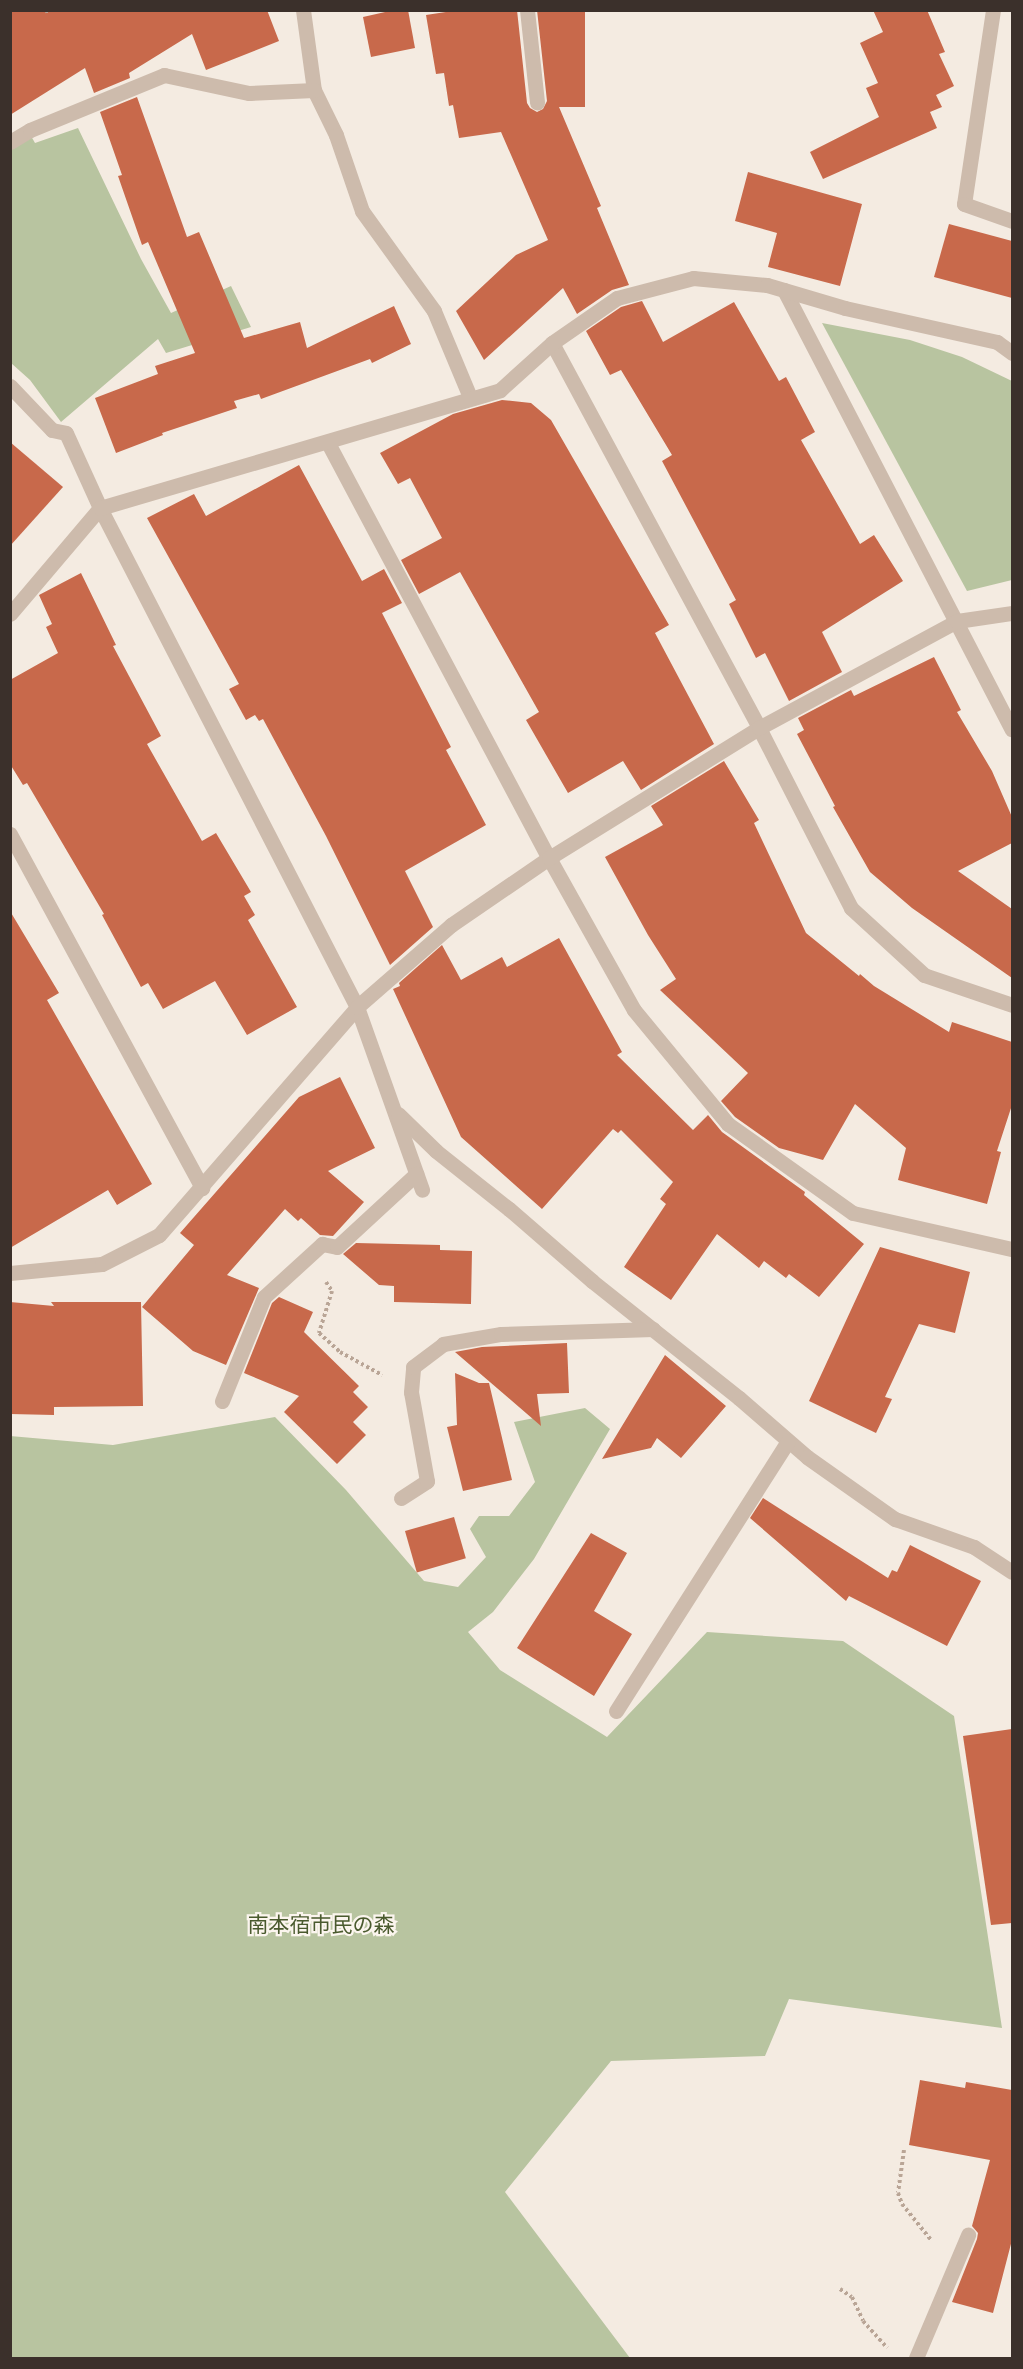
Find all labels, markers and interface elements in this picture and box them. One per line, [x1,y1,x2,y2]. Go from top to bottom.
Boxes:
park label: 南本宿市民の森 [248,1913,394,1939]

